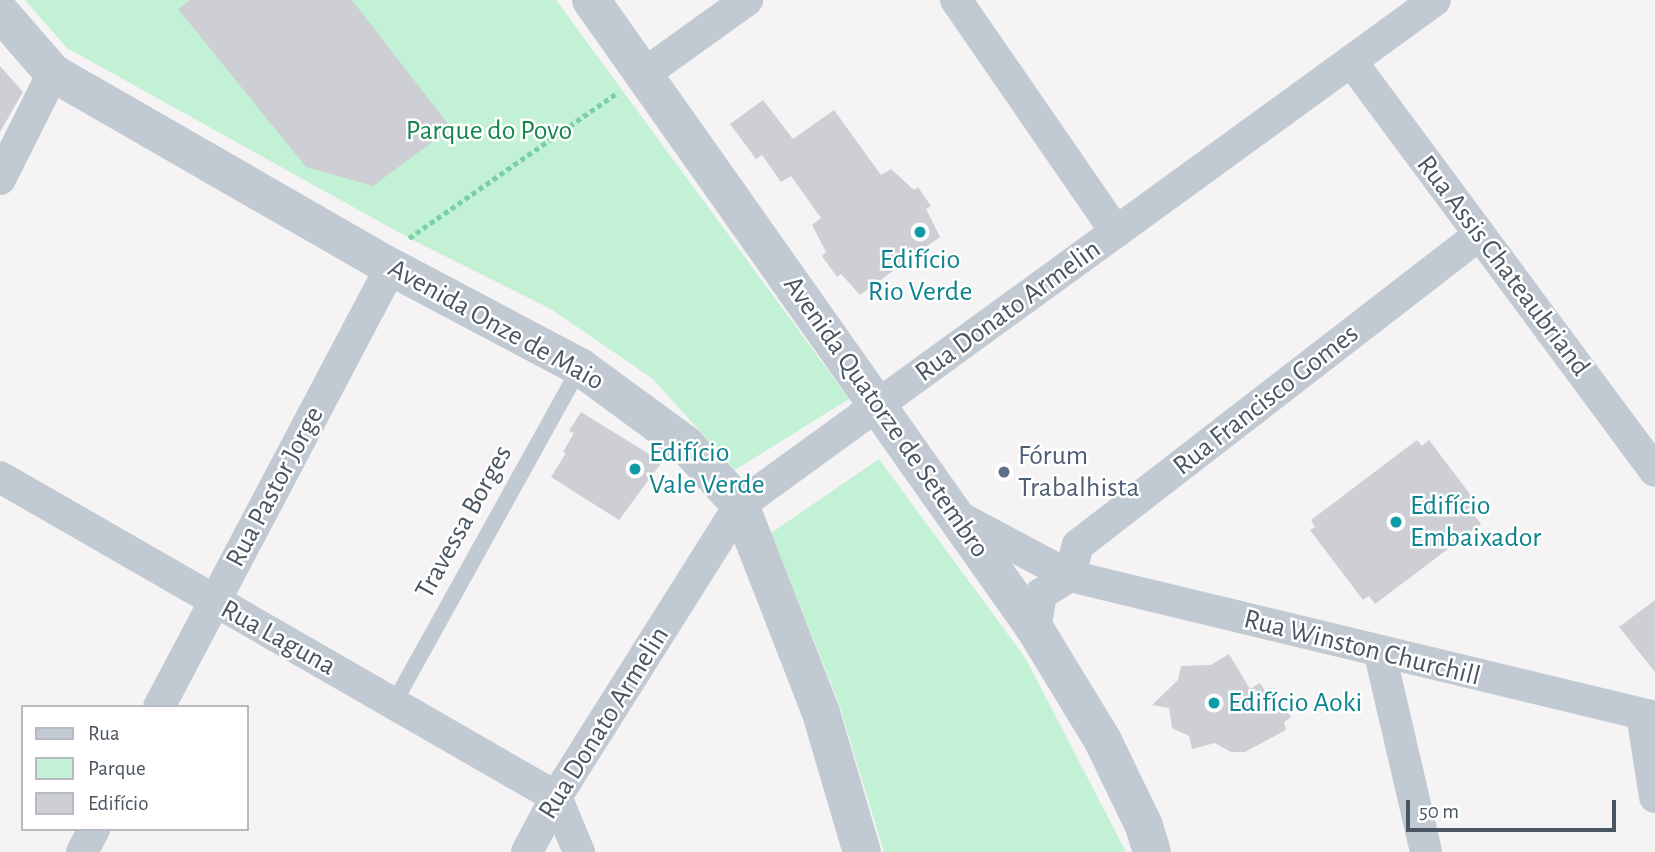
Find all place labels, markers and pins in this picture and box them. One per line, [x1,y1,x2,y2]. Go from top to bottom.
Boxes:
marker: Edifício Rio Verde [912,224,928,240]
place label: Edifício Rio Verde [868,243,972,309]
place label: Edifício Vale Verde [649,436,765,502]
place label: Fórum Trabalhista [1018,439,1139,505]
marker: Edifício Vale Verde [627,461,643,477]
marker: Fórum Trabalhista [996,464,1012,480]
place label: Edifício Embaixador [1410,489,1541,555]
marker: Edifício Embaixador [1388,514,1404,530]
place label: Edifício Aoki [1228,686,1362,720]
marker: Edifício Aoki [1206,695,1222,711]

